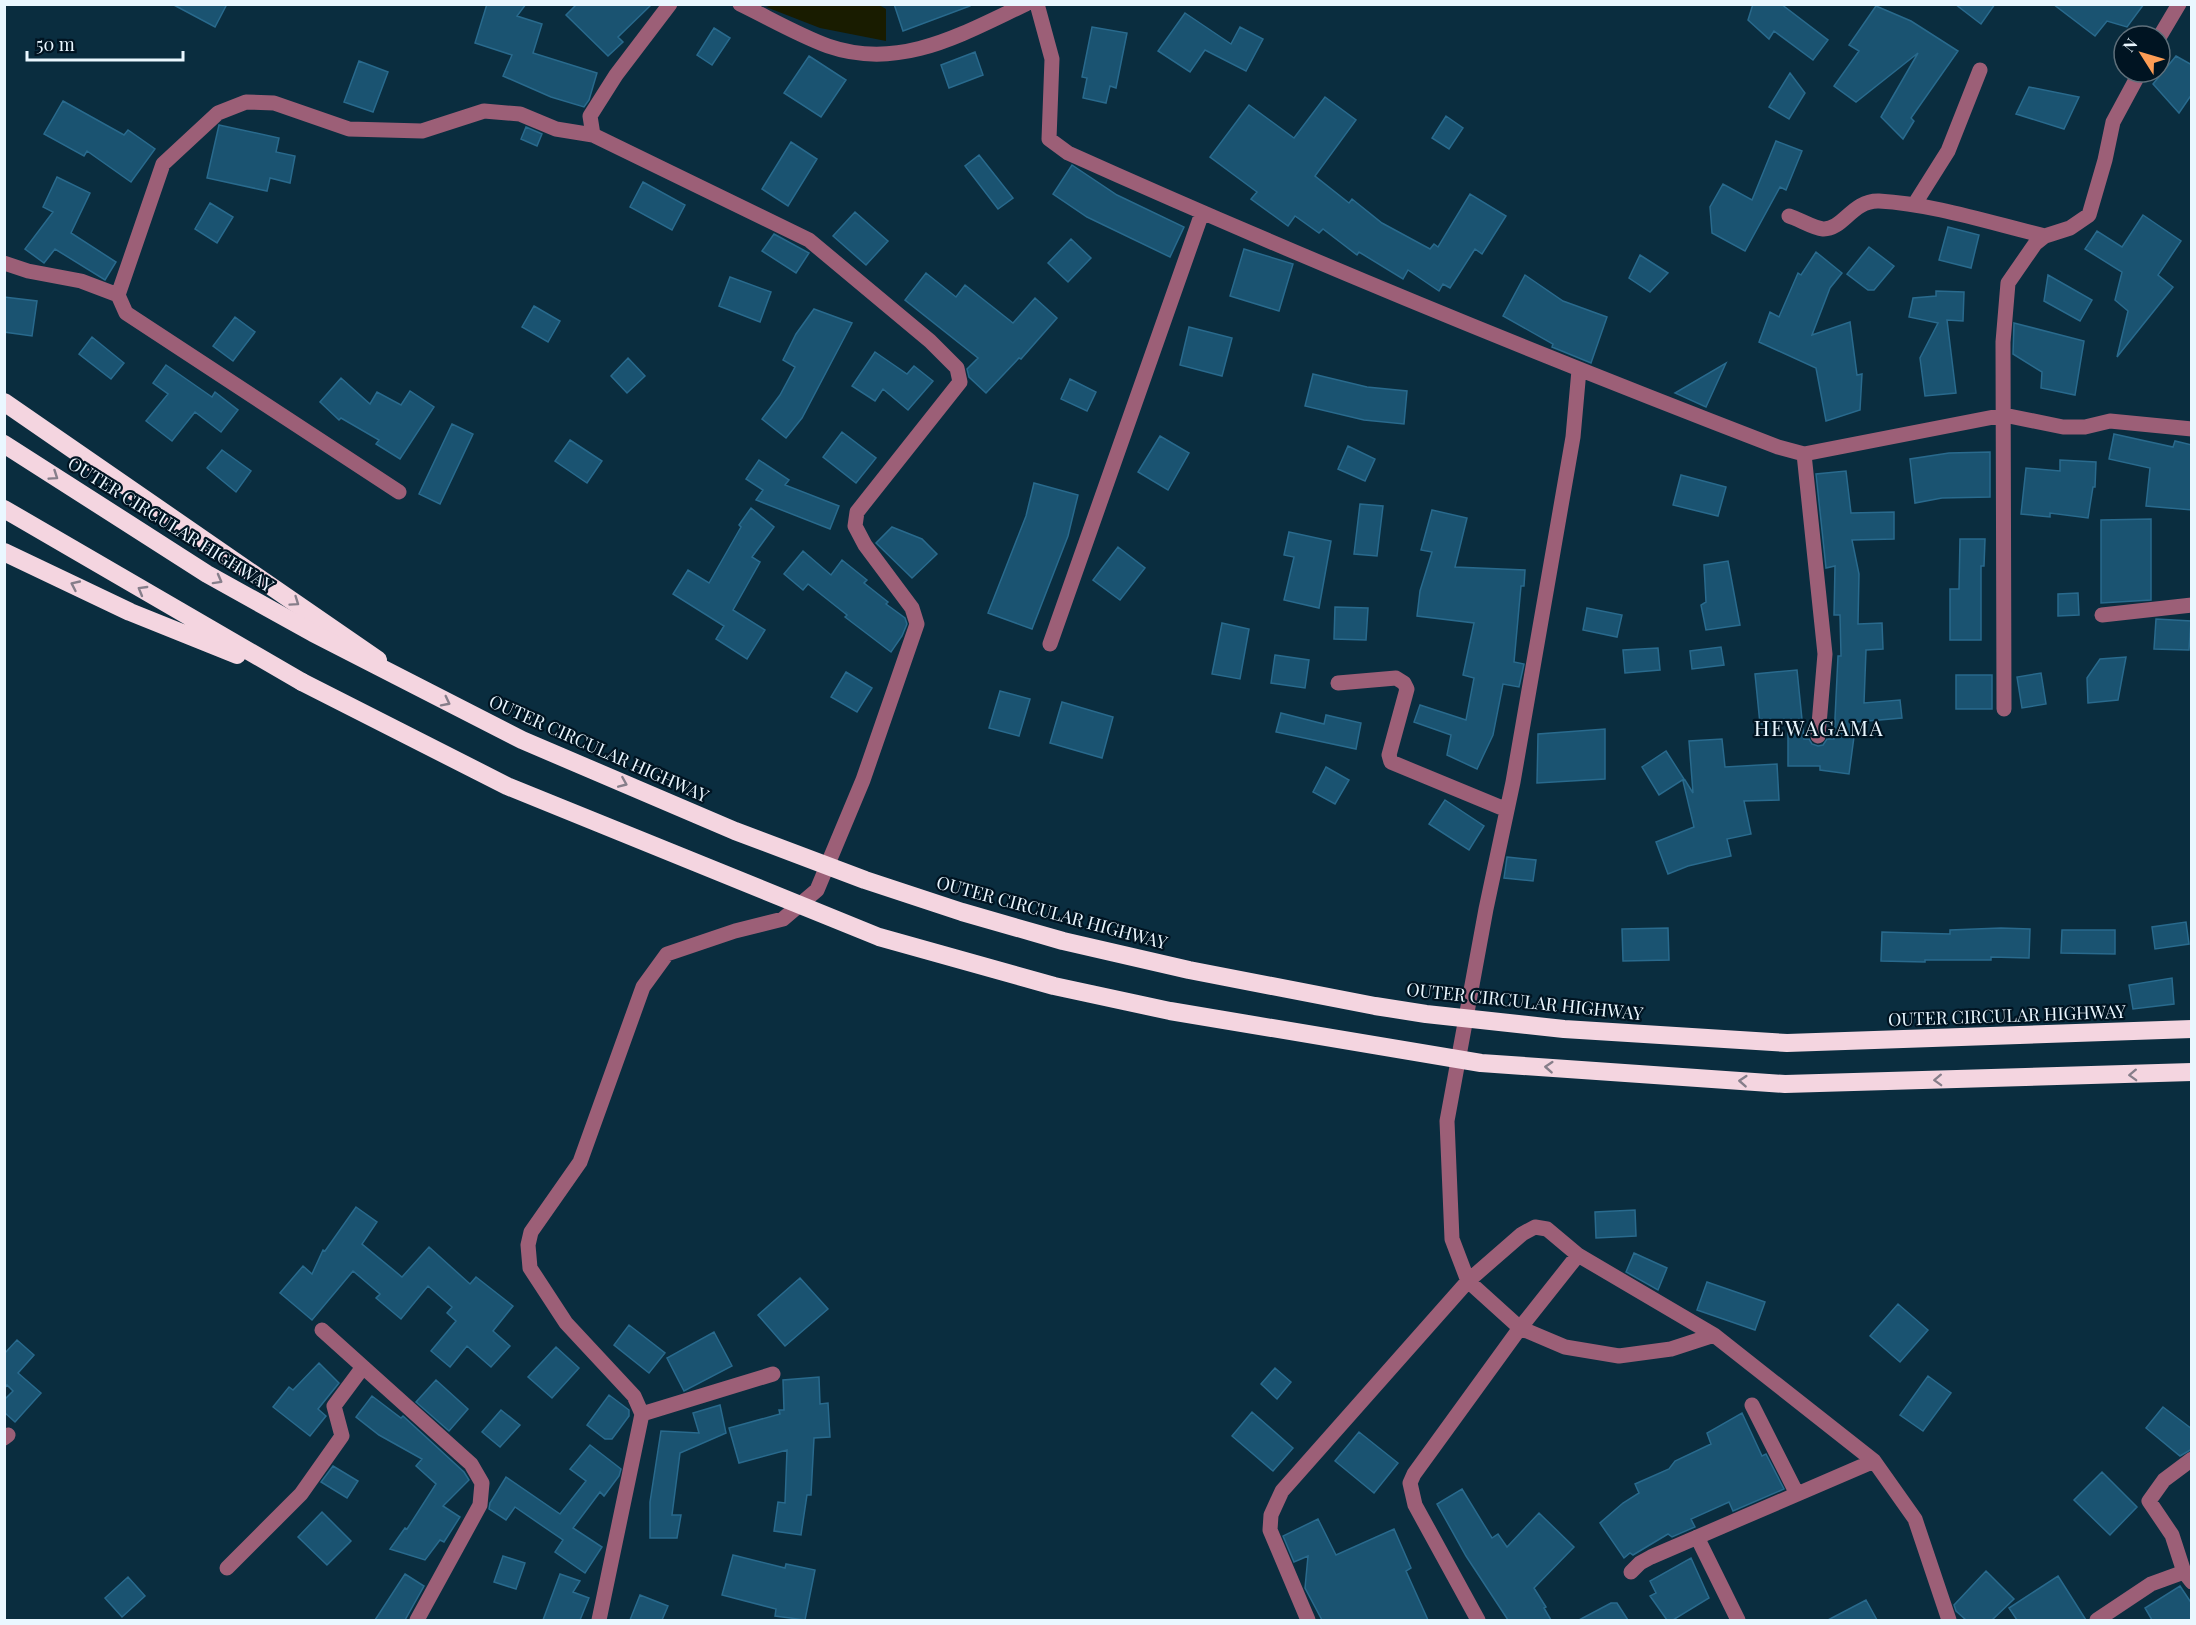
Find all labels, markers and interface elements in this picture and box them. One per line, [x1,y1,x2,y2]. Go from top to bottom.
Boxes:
scale bar [27,24,183,62]
north arrow [2112,24,2172,84]
text: 50 m [36,32,75,56]
text: N [2118,33,2142,56]
street label: OUTER CIRCULAR HIGHWAY [64,451,279,597]
one-way arrow [47,469,58,480]
one-way arrow [212,573,222,585]
one-way arrow [70,581,81,593]
one-way arrow [138,586,148,598]
one-way arrow [288,595,299,606]
street label: OUTER CIRCULAR HIGHWAY [485,689,713,808]
one-way arrow [440,694,451,706]
district label: HEWAGAMA [1754,713,1884,741]
one-way arrow [617,776,628,788]
street label: OUTER CIRCULAR HIGHWAY [934,870,1170,954]
street label: OUTER CIRCULAR HIGHWAY [1405,977,1645,1025]
street label: OUTER CIRCULAR HIGHWAY [1888,999,2127,1031]
one-way arrow [1544,1061,1553,1074]
one-way arrow [2129,1069,2138,1081]
one-way arrow [1934,1074,1943,1086]
one-way arrow [1739,1075,1748,1088]

